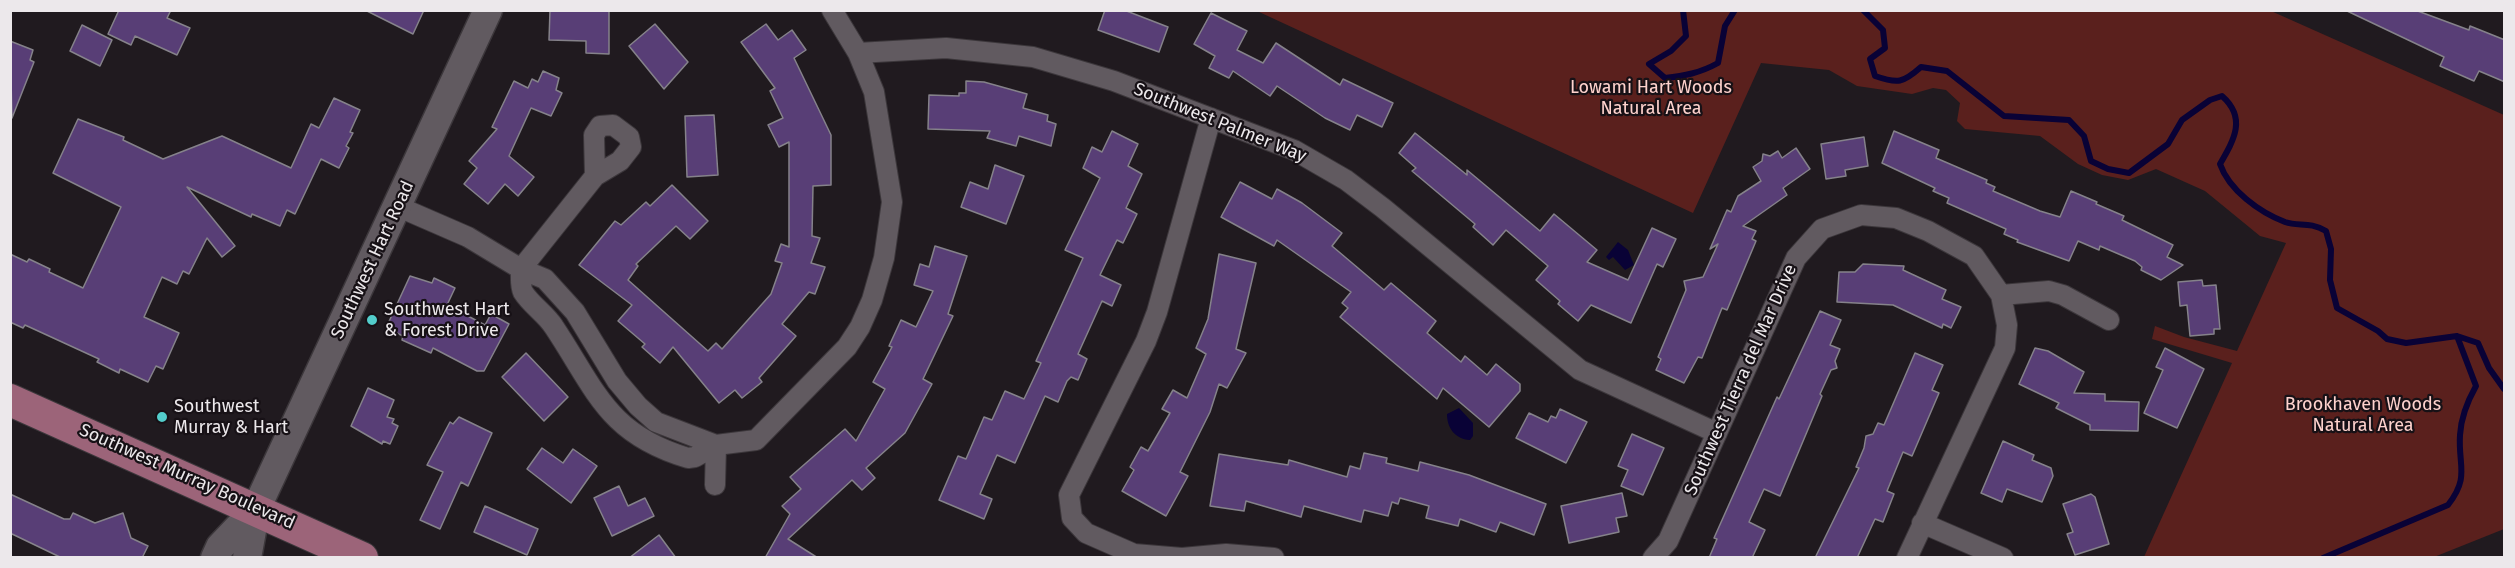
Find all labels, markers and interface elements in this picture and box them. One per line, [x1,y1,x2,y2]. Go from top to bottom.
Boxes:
park label: Lowami Hart Woods Natural Area [1570,77,1732,119]
street label: Southwest Palmer Way [1131,78,1309,168]
street label: Southwest Hart Road [327,177,419,343]
street label: Southwest Tierra del Mar Drive [1680,261,1802,499]
place label: Southwest Hart & Forest Drive [384,299,510,342]
marker: Southwest Hart & Forest Drive [365,313,379,327]
park label: Brookhaven Woods Natural Area [2285,394,2441,436]
place label: Southwest Murray & Hart [174,396,288,438]
marker: Southwest Murray & Hart [155,410,169,424]
street label: Southwest Murray Boulevard [76,420,298,534]

